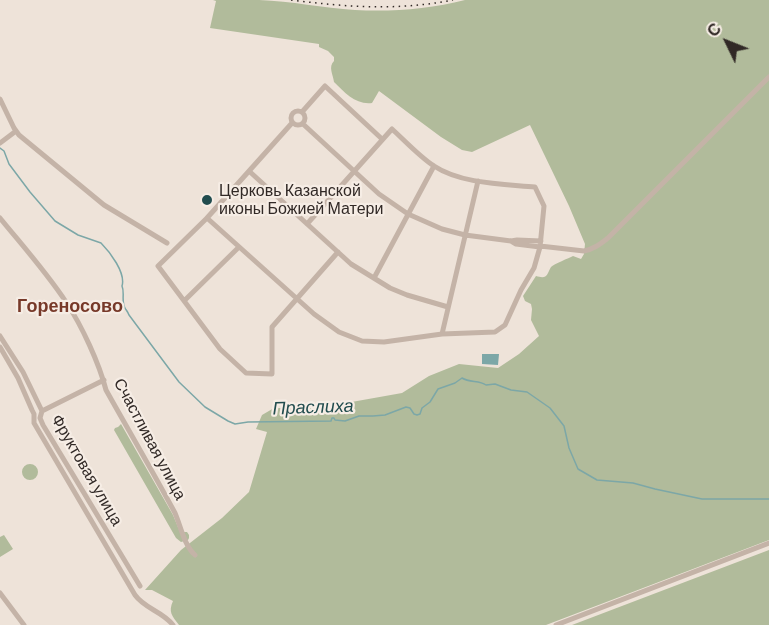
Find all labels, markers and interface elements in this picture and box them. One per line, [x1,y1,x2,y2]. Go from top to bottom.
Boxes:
north arrow [697,12,757,72]
text: С [703,19,724,40]
place label: Церковь Казанской иконы Божией Матери [219,181,383,219]
marker: Церковь Казанской иконы Божией Матери [200,193,214,207]
district label: Гореносово [17,295,123,317]
street label: Счастливая улица [110,375,190,503]
water label: Праслиха [272,395,354,419]
street label: Фруктовая улица [47,411,127,529]

